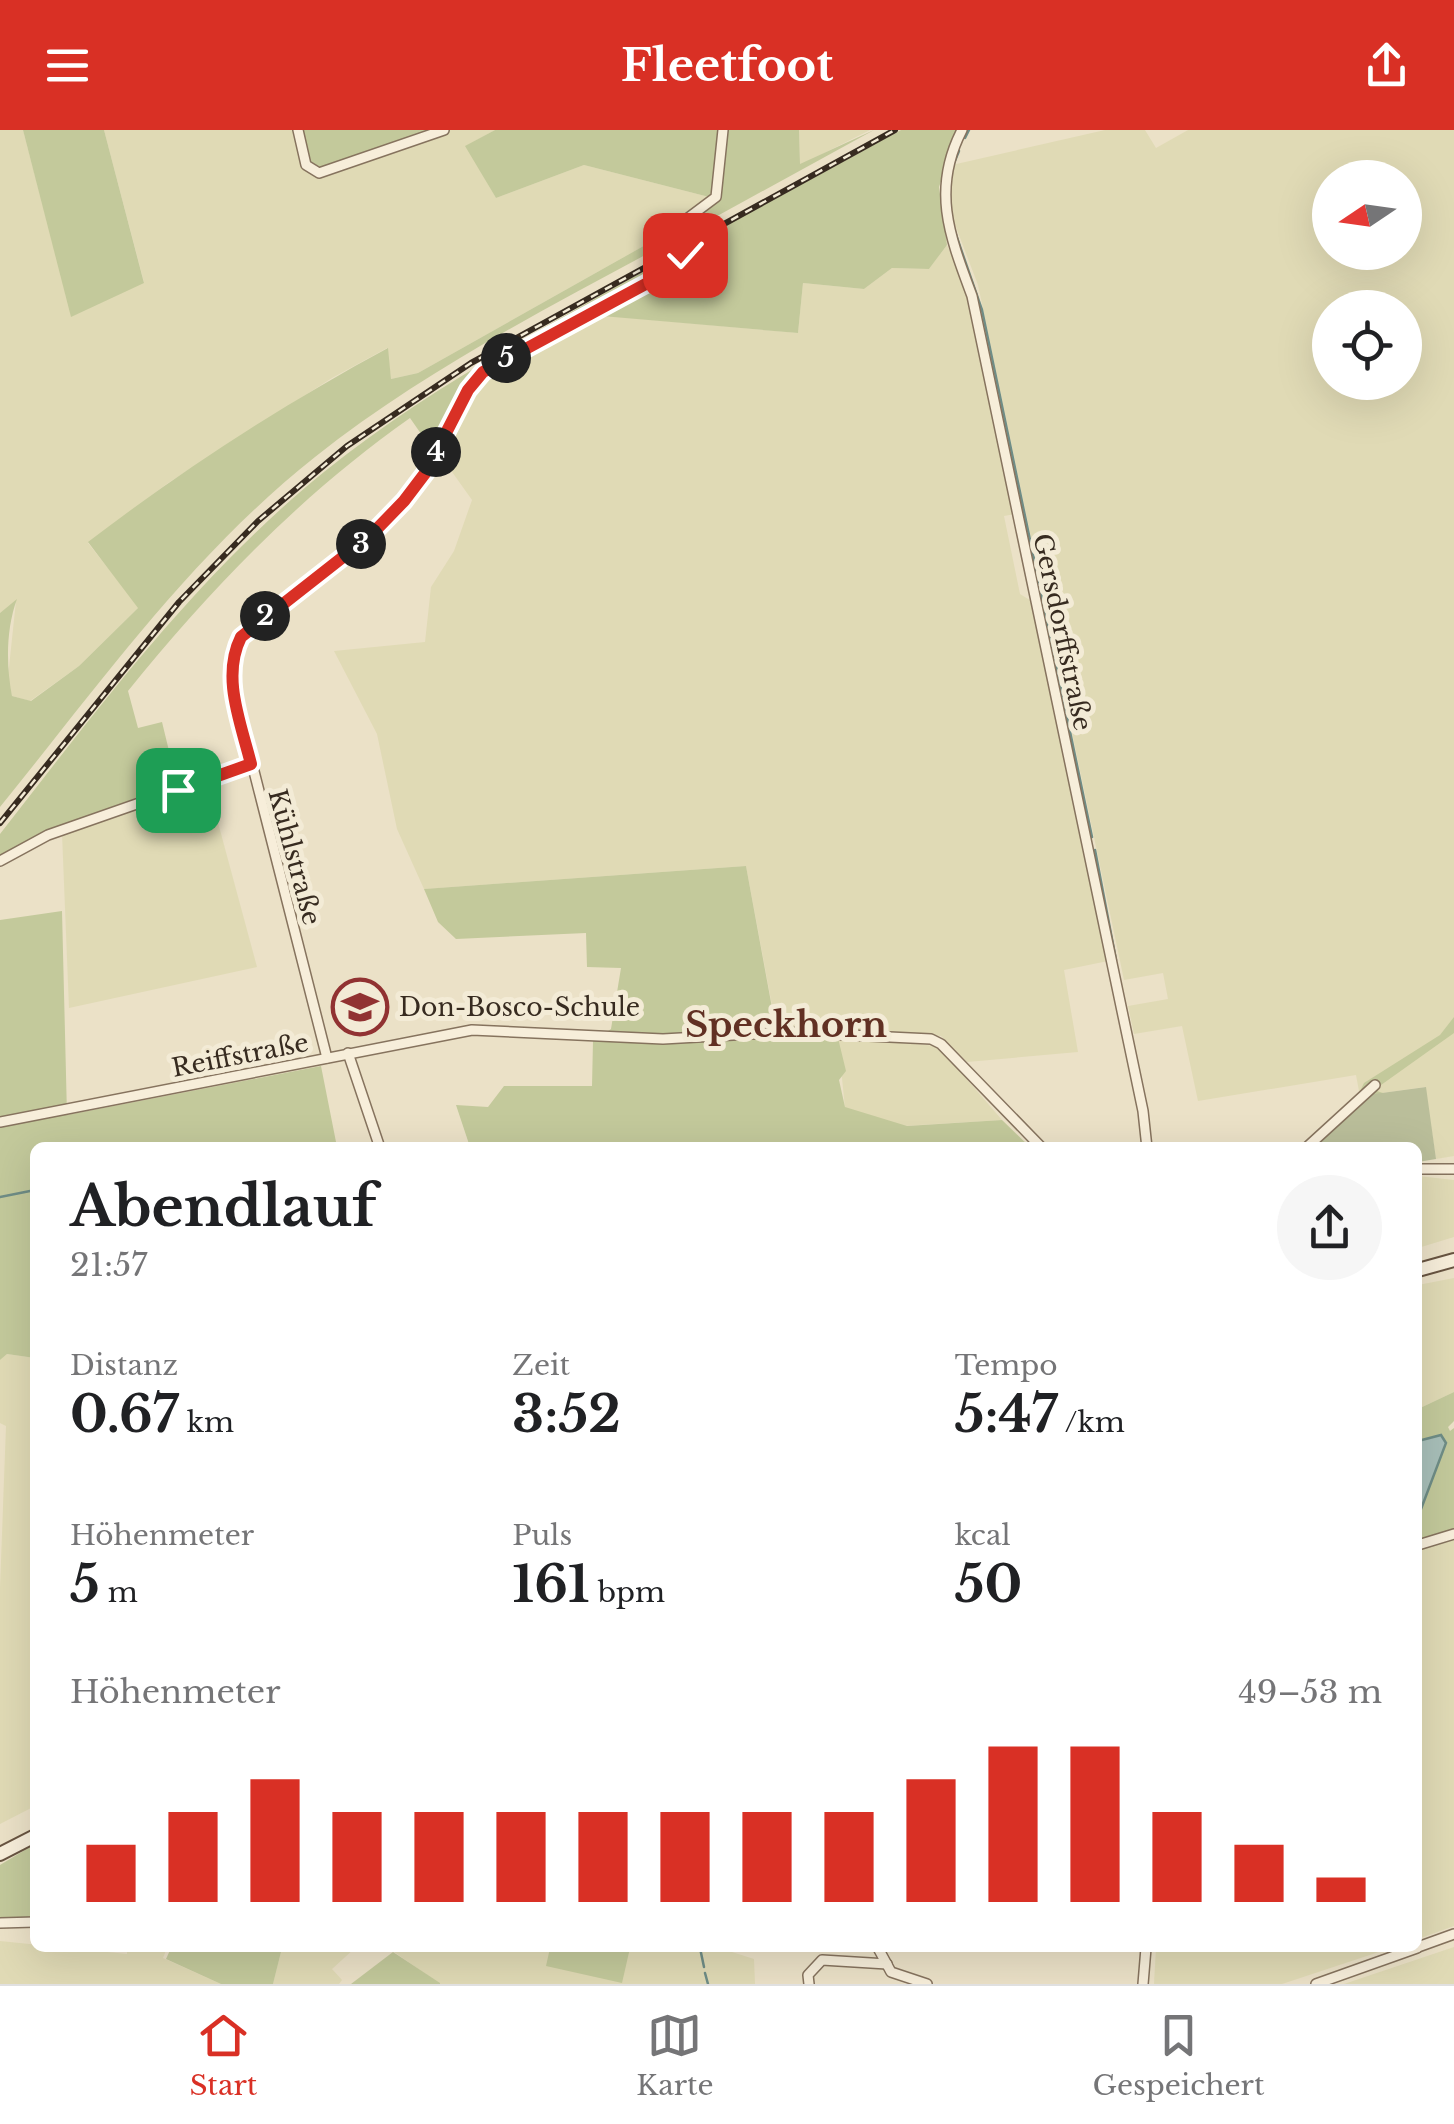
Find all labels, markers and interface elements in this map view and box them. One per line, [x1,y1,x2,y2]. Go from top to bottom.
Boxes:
text: Fleetfoot [621,37,833,93]
icon: menu [40,38,95,93]
icon: share [1359,38,1414,93]
north arrow [1312,160,1422,270]
map controls [1312,160,1422,400]
pin [643,213,728,298]
icon: check [658,228,713,283]
button: locate [1312,290,1422,400]
pin: 5 [481,333,531,383]
text: 5 [498,340,514,375]
pin: 4 [411,427,461,477]
text: 4 [427,434,445,469]
pin: 3 [336,519,386,569]
text: 3 [352,526,370,561]
street label: Gersdorffstraße [1026,531,1099,733]
pin: 2 [240,591,290,641]
text: 2 [256,598,274,633]
pin [136,748,221,833]
icon: arrive [151,763,206,818]
street label: Kühlstraße [262,786,328,928]
school or university icon: Don-Bosco-Schule [330,977,390,1037]
place label: Don-Bosco-Schule [399,992,640,1023]
district label: Speckhorn [685,1003,887,1046]
street label: Reiffstraße [169,1027,311,1084]
text: Abendlauf [70,1173,376,1241]
button: share [1277,1175,1382,1280]
text: 21:57 [70,1245,147,1285]
text: Distanz [70,1348,178,1383]
text: Zeit [512,1348,570,1383]
text: Tempo [955,1348,1058,1383]
text: 0.67 [70,1383,179,1446]
text: 3:52 [512,1383,621,1446]
text: 5:47 [955,1383,1058,1446]
text: km [179,1405,234,1440]
text: /km [1058,1405,1125,1440]
text: Höhenmeter [70,1518,254,1553]
text: Puls [512,1518,572,1553]
text: kcal [955,1518,1011,1553]
text: 5 [70,1553,100,1616]
text: 161 [512,1553,590,1616]
text: 50 [955,1553,1022,1616]
text: m [100,1575,138,1610]
text: bpm [590,1575,665,1610]
text: Höhenmeter [70,1672,280,1712]
text: 49–53 m [1238,1672,1382,1712]
tab: Start [189,2008,257,2103]
tab: Karte [636,2008,714,2103]
tab: Gespeichert [1093,2008,1265,2103]

